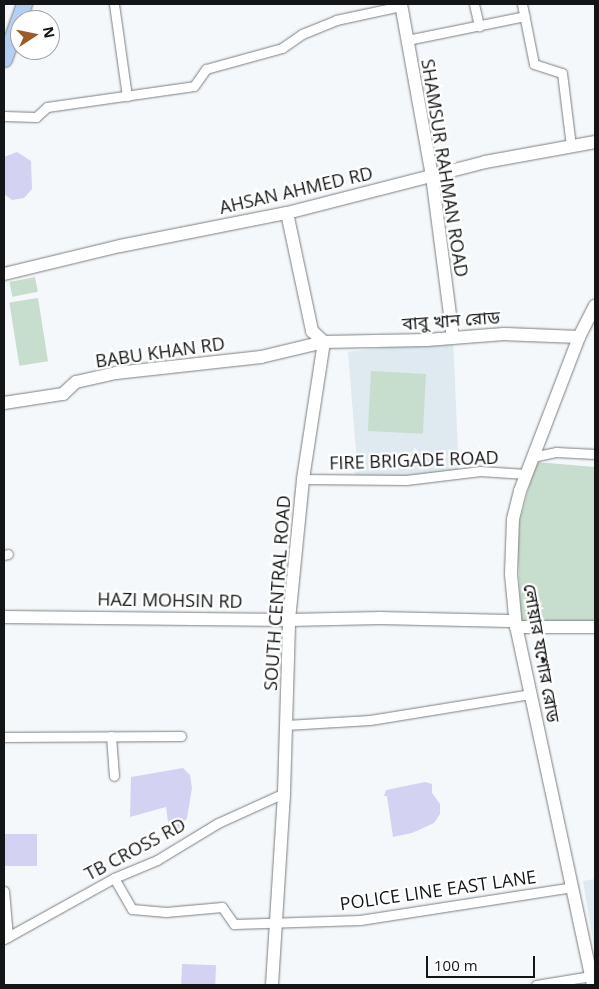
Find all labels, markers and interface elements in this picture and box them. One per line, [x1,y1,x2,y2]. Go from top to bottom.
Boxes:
north arrow [10,10,60,60]
text: N [39,25,60,40]
street label: SHAMSUR RAHMAN ROAD [417,57,473,279]
street label: AHSAN AHMED RD [217,162,375,218]
street label: বাবু খান রোড [401,306,501,334]
street label: BABU KHAN RD [94,332,226,372]
street label: FIRE BRIGADE ROAD [329,446,499,474]
street label: SOUTH CENTRAL ROAD [259,495,295,691]
street label: লোয়ার যশোর রোড [519,582,565,724]
street label: HAZI MOHSIN RD [97,588,243,612]
street label: TB CROSS RD [81,813,189,885]
street label: POLICE LINE EAST LANE [338,866,538,914]
scale bar [429,946,538,978]
text: 100 m [434,955,478,975]

